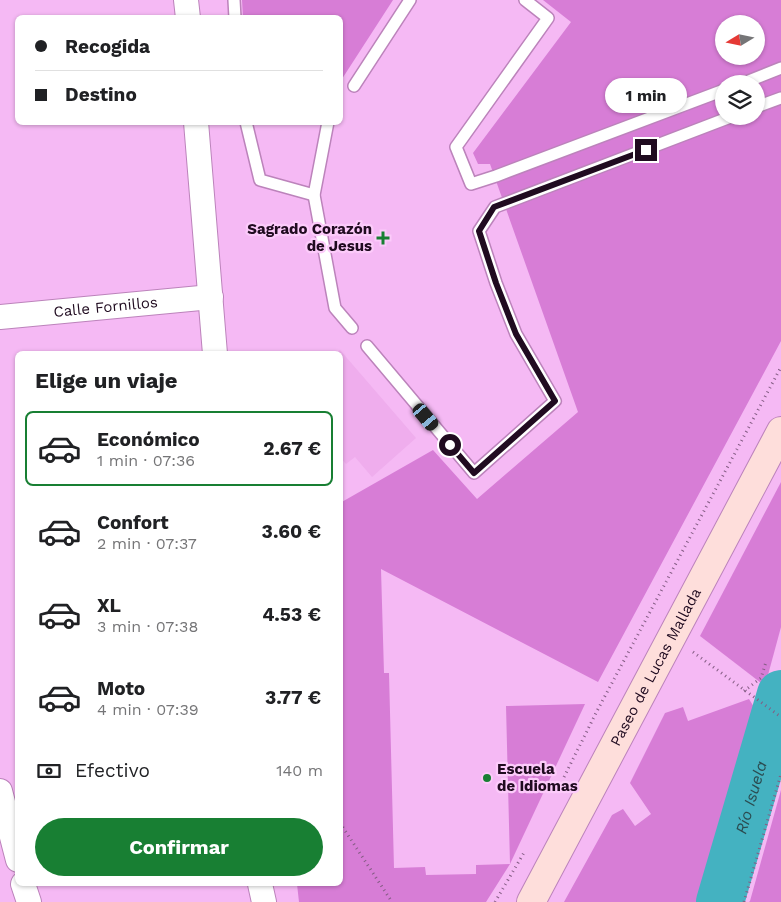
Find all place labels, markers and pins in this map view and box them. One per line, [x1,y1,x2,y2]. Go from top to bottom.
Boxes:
place label: Sagrado Corazón de Jesus [247,220,372,255]
marker: Sagrado Corazón de Jesus [376,231,390,245]
place label: Escuela de Idiomas [497,760,578,795]
marker: Escuela de Idiomas [481,772,493,784]

